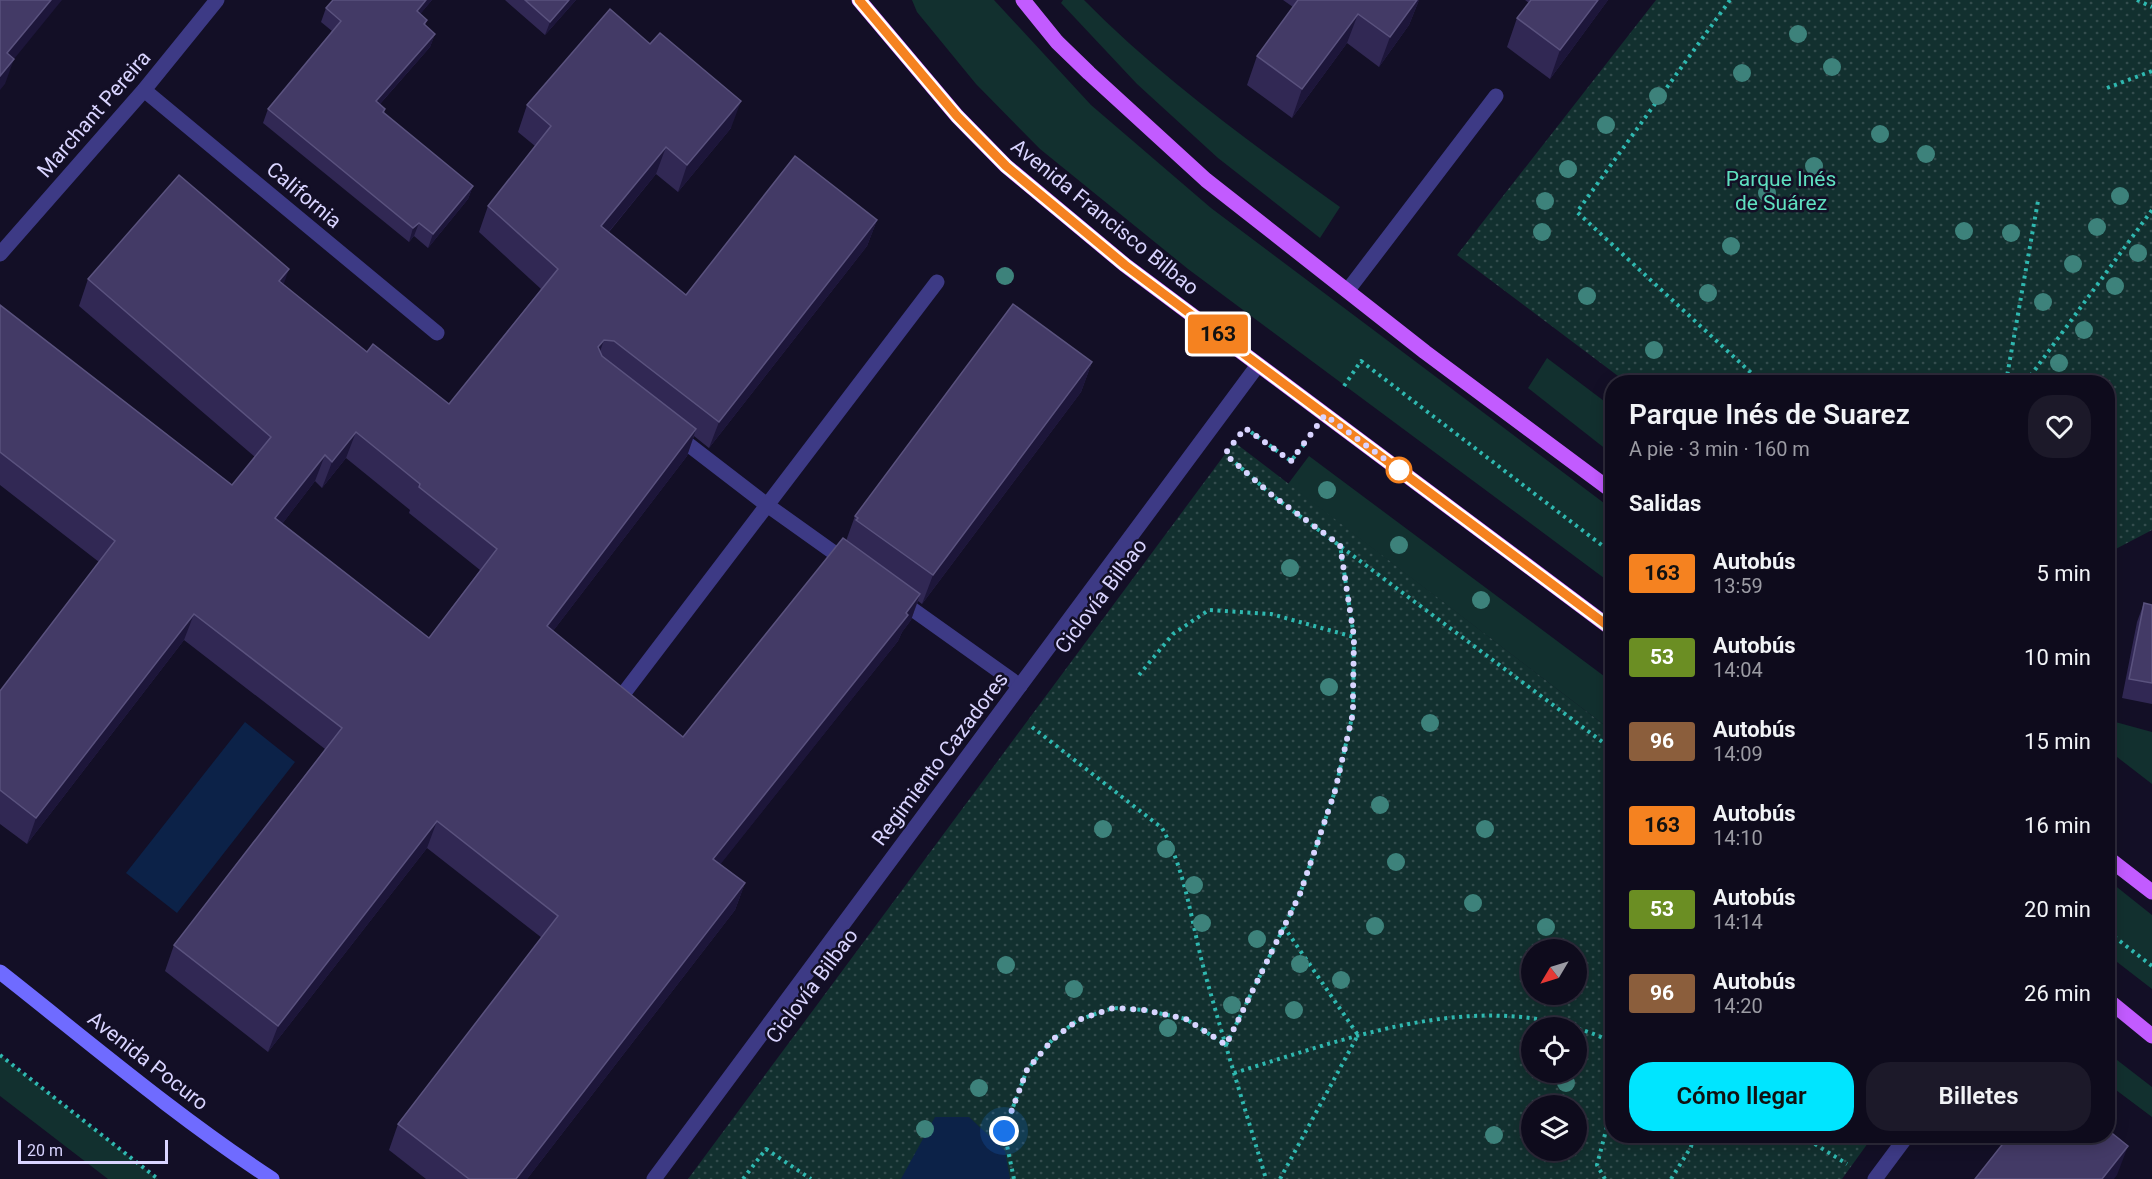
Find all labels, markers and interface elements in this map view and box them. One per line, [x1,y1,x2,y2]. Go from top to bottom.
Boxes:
street label: Marchant Pereira [32,46,156,182]
street label: Avenida Francisco Bilbao [1006,134,1204,300]
street label: California [262,157,346,233]
park label: Parque Inés de Suárez [1726,167,1836,215]
line badge: 163 [1184,314,1252,354]
text: 163 [1200,322,1236,346]
button: heart [2028,395,2091,458]
text: Parque Inés de Suarez [1629,398,1910,431]
text: A pie · 3 min · 160 m [1629,437,1810,461]
unlabelled marker [1386,457,1412,483]
text: Salidas [1629,491,1701,516]
street label: Ciclovía Bilbao [1050,534,1152,658]
text: Autobús [1713,549,1796,574]
text: 163 [1644,561,1680,585]
text: 5 min [2036,561,2091,586]
text: 13:59 [1713,574,1763,598]
text: Autobús [1713,633,1796,658]
text: 53 [1650,645,1674,669]
text: 10 min [2024,645,2091,670]
text: 14:04 [1713,658,1763,682]
street label: Regimiento Cazadores [867,668,1013,850]
text: Autobús [1713,717,1796,742]
text: 96 [1650,729,1674,753]
text: 15 min [2024,729,2091,754]
text: 14:09 [1713,742,1763,766]
text: Autobús [1713,801,1796,826]
text: 163 [1644,813,1680,837]
text: 16 min [2024,813,2091,838]
text: 14:10 [1713,826,1763,850]
text: Autobús [1713,885,1796,910]
text: 53 [1650,897,1674,921]
text: 20 min [2024,897,2091,922]
text: 14:14 [1713,910,1763,934]
street label: Ciclovía Bilbao [761,924,863,1048]
north arrow [1521,939,1587,1005]
map controls [1521,939,1587,1161]
text: Autobús [1713,969,1796,994]
text: 96 [1650,981,1674,1005]
text: 26 min [2024,981,2091,1006]
text: 14:20 [1713,994,1763,1018]
street label: Avenida Pocuro [83,1007,213,1115]
button: locate [1521,1017,1587,1083]
button: Cómo llegar [1629,1062,1854,1131]
button: Billetes [1866,1062,2091,1131]
button: layers [1521,1095,1587,1161]
your location [989,1116,1019,1146]
scale bar [18,1137,168,1164]
text: 20 m [27,1141,63,1160]

